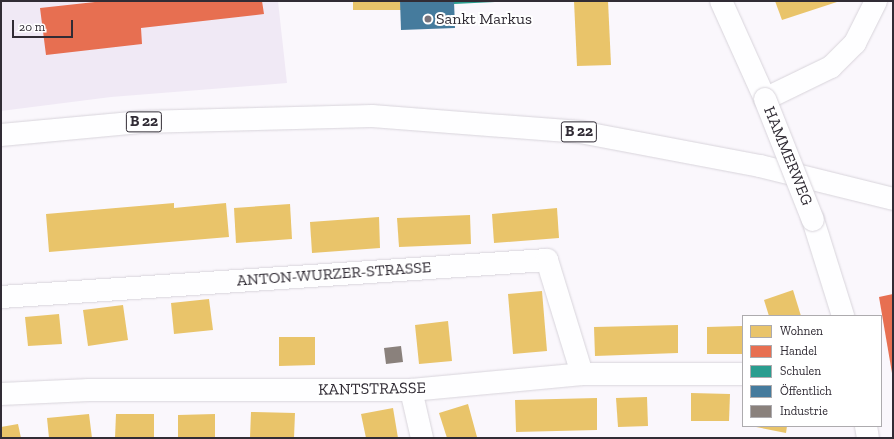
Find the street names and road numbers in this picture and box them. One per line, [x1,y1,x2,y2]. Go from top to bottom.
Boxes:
street label: HAMMERWEG [759,104,817,208]
road number: B 22 [125,109,163,135]
road number: B 22 [560,119,598,145]
street label: ANTON-WURZER-STRASSE [236,258,432,290]
street label: KANTSTRASSE [318,378,426,400]

